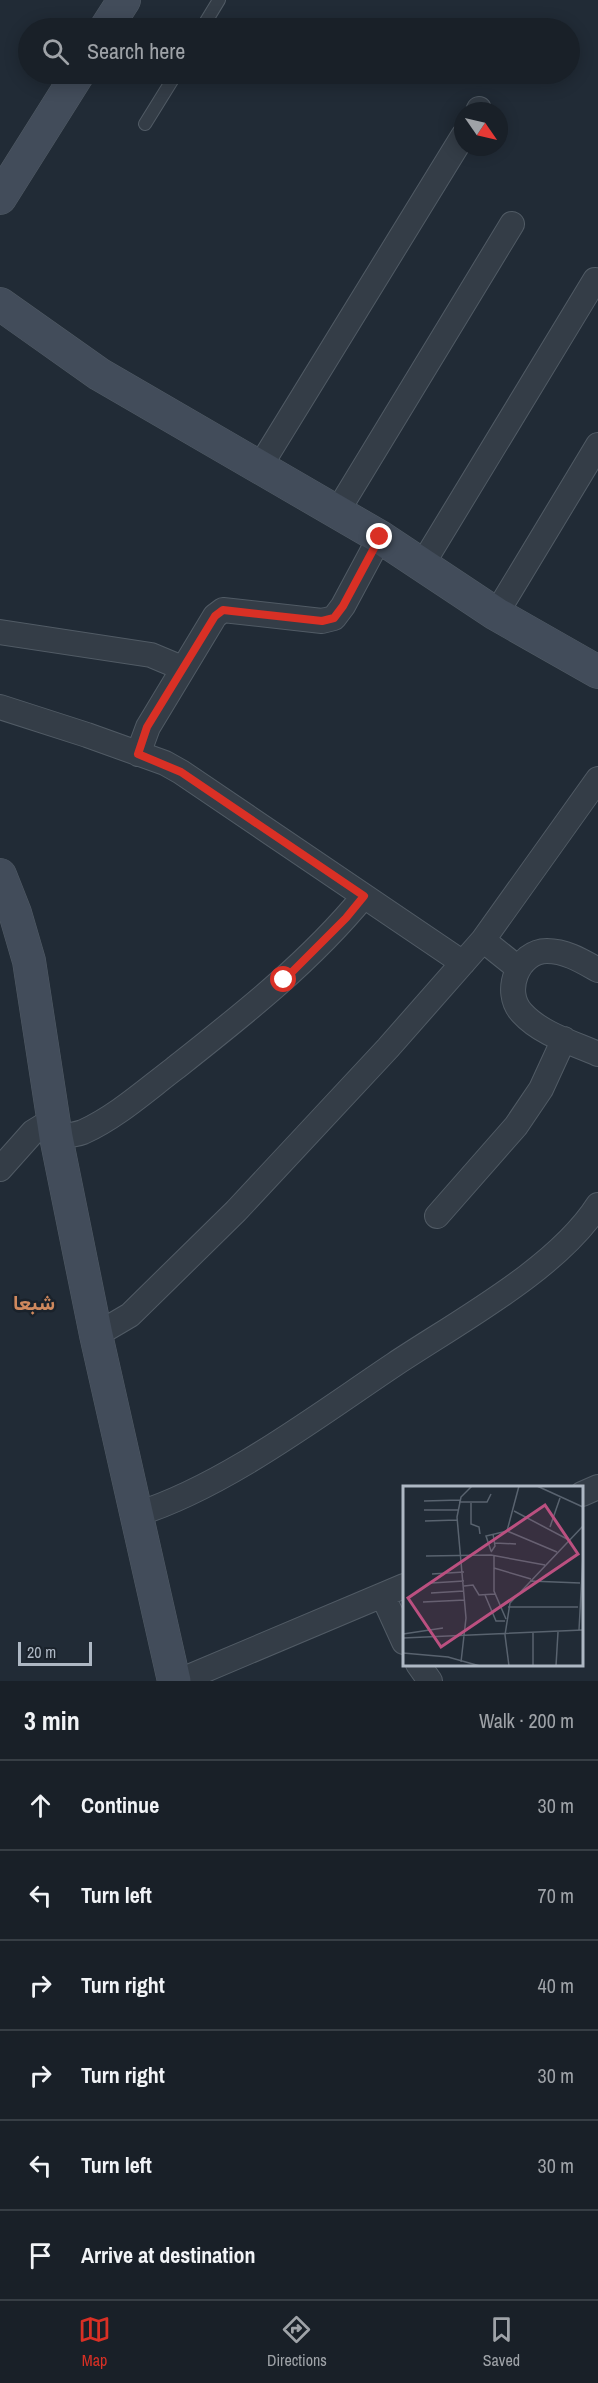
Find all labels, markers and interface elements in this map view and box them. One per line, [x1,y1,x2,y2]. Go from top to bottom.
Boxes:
search box [18,18,580,84]
icon: search [39,35,72,68]
text: Search here [87,36,185,66]
north arrow [454,102,508,156]
route end [366,523,392,549]
route start [270,966,296,992]
district label: شبعا [13,1288,55,1317]
inset map [403,1486,583,1666]
scale bar [18,1639,92,1666]
text: 20 m [27,1641,56,1663]
text: 3 min [24,1703,80,1738]
text: Walk · 200 m [479,1707,574,1734]
icon: ahead [24,1789,57,1822]
text: Continue [81,1790,159,1820]
text: 30 m [538,1792,574,1819]
icon: left [24,1879,57,1912]
text: Turn left [81,1880,152,1910]
text: 70 m [538,1882,574,1909]
icon: right [24,1969,57,2002]
text: Turn right [81,1970,165,2000]
text: 40 m [538,1972,574,1999]
icon: right [24,2059,57,2092]
text: Turn right [81,2060,165,2090]
text: 30 m [538,2062,574,2089]
icon: left [24,2149,57,2182]
text: Turn left [81,2150,152,2180]
text: 30 m [538,2152,574,2179]
icon: arrive [24,2239,57,2272]
text: Arrive at destination [81,2240,255,2270]
tab: Map [78,2313,111,2371]
tab: Directions [267,2313,327,2371]
tab: Saved [483,2313,520,2371]

